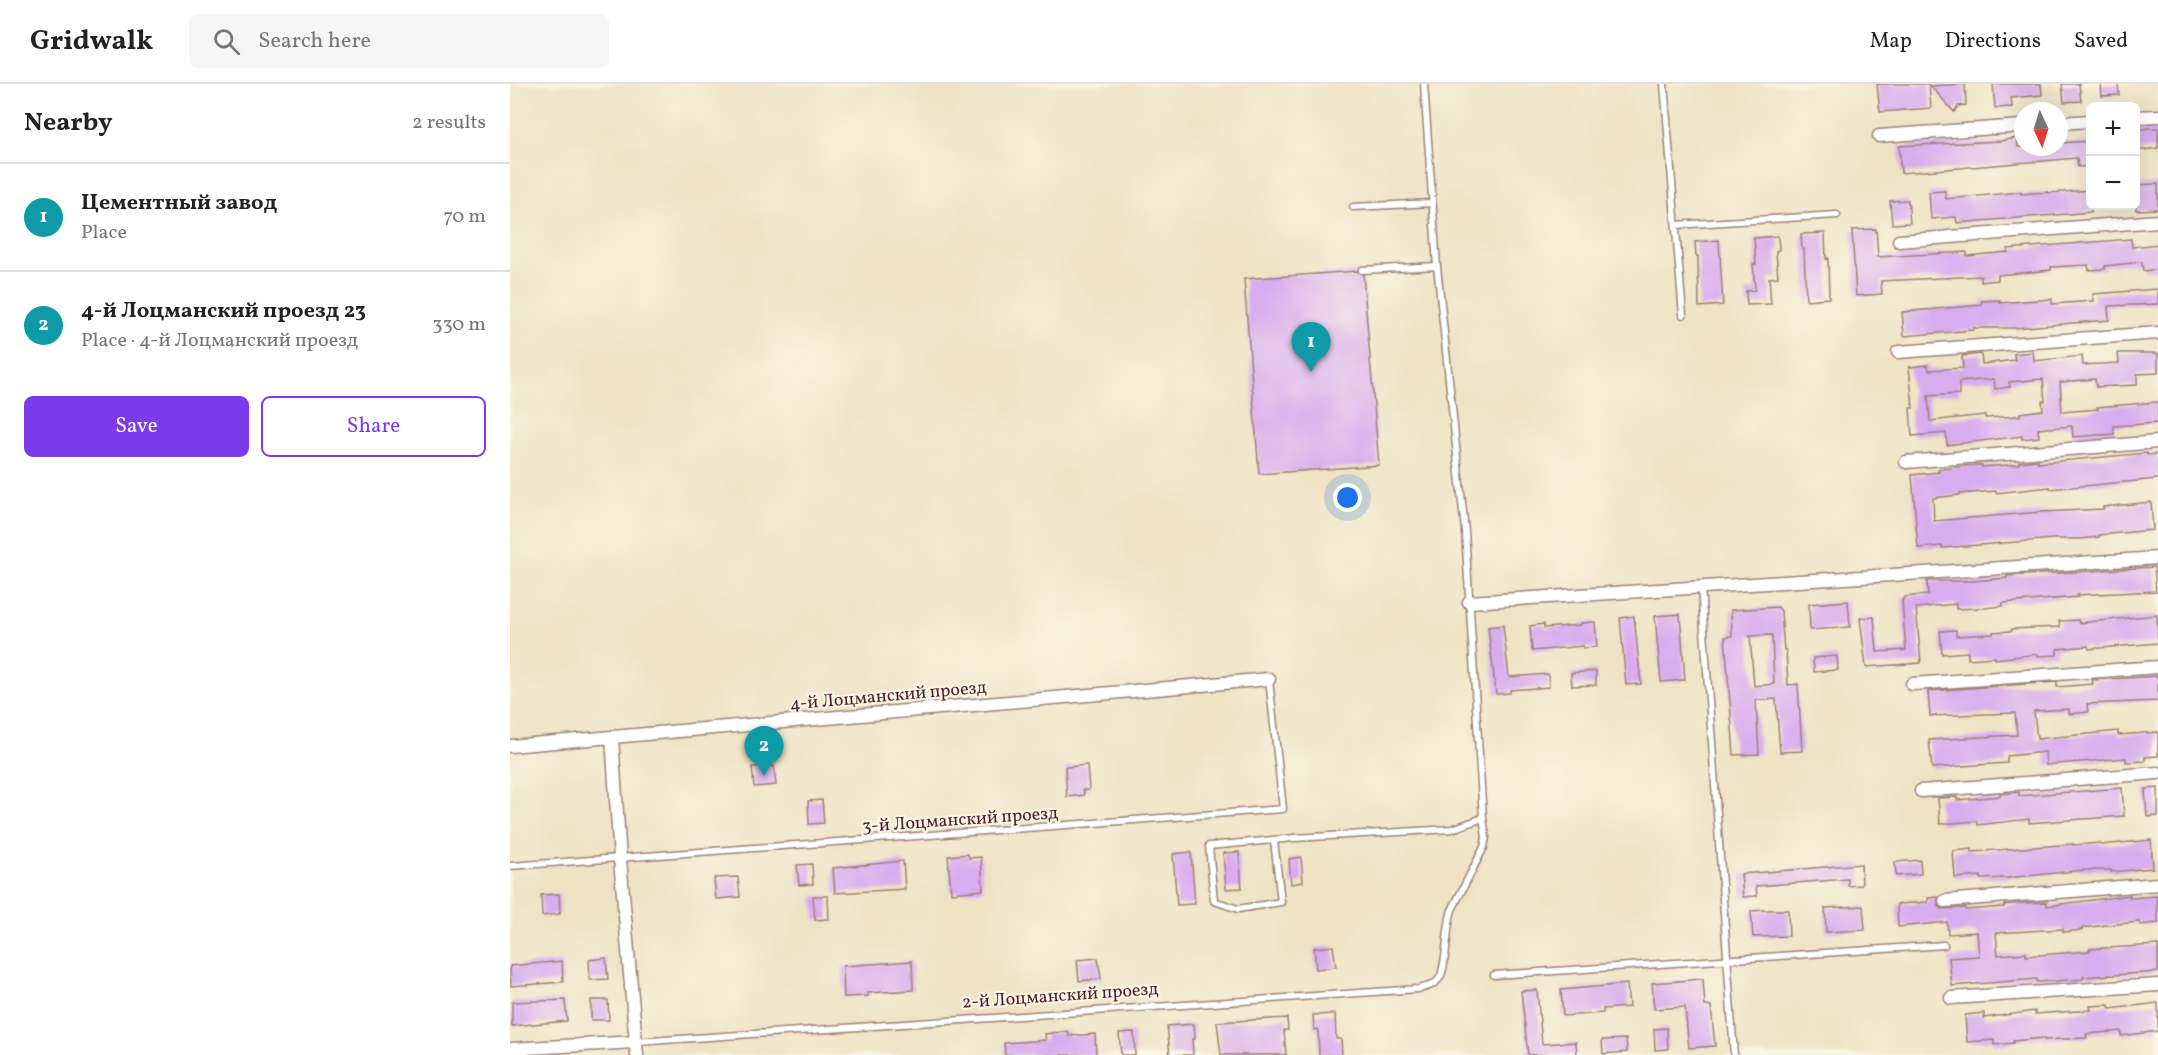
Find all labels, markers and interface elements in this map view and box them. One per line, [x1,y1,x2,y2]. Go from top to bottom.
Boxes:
search box [189,14,609,68]
text: Gridwalk [30,22,153,61]
icon: search [210,25,243,58]
text: Search here [258,26,371,57]
text: Map [1870,27,1912,56]
text: Directions [1945,27,2041,56]
text: Saved [2074,27,2128,56]
north arrow [2014,102,2068,156]
map controls [2086,102,2140,210]
button: + [2086,102,2140,156]
text: Nearby [24,105,113,141]
text: 2 results [412,109,486,137]
button: − [2086,156,2140,210]
text: Цементный завод [81,188,277,219]
text: 1 [39,203,48,231]
text: 70 m [443,203,486,231]
text: Place [81,219,127,247]
text: 4-й Лоцманский проезд 23 [81,296,366,327]
text: 2 [38,311,49,339]
text: 330 m [432,311,486,339]
pin: 1 [1292,322,1330,372]
text: Place · 4-й Лоцманский проезд [81,327,358,355]
button: Save [24,396,249,457]
button: Share [261,396,486,457]
your location [1333,483,1362,512]
street label: 4-й Лоцманский проезд [789,675,988,718]
pin: 2 [744,726,784,776]
street label: 3-й Лоцманский проезд [861,801,1059,840]
street label: 2-й Лоцманский проезд [961,977,1159,1016]

